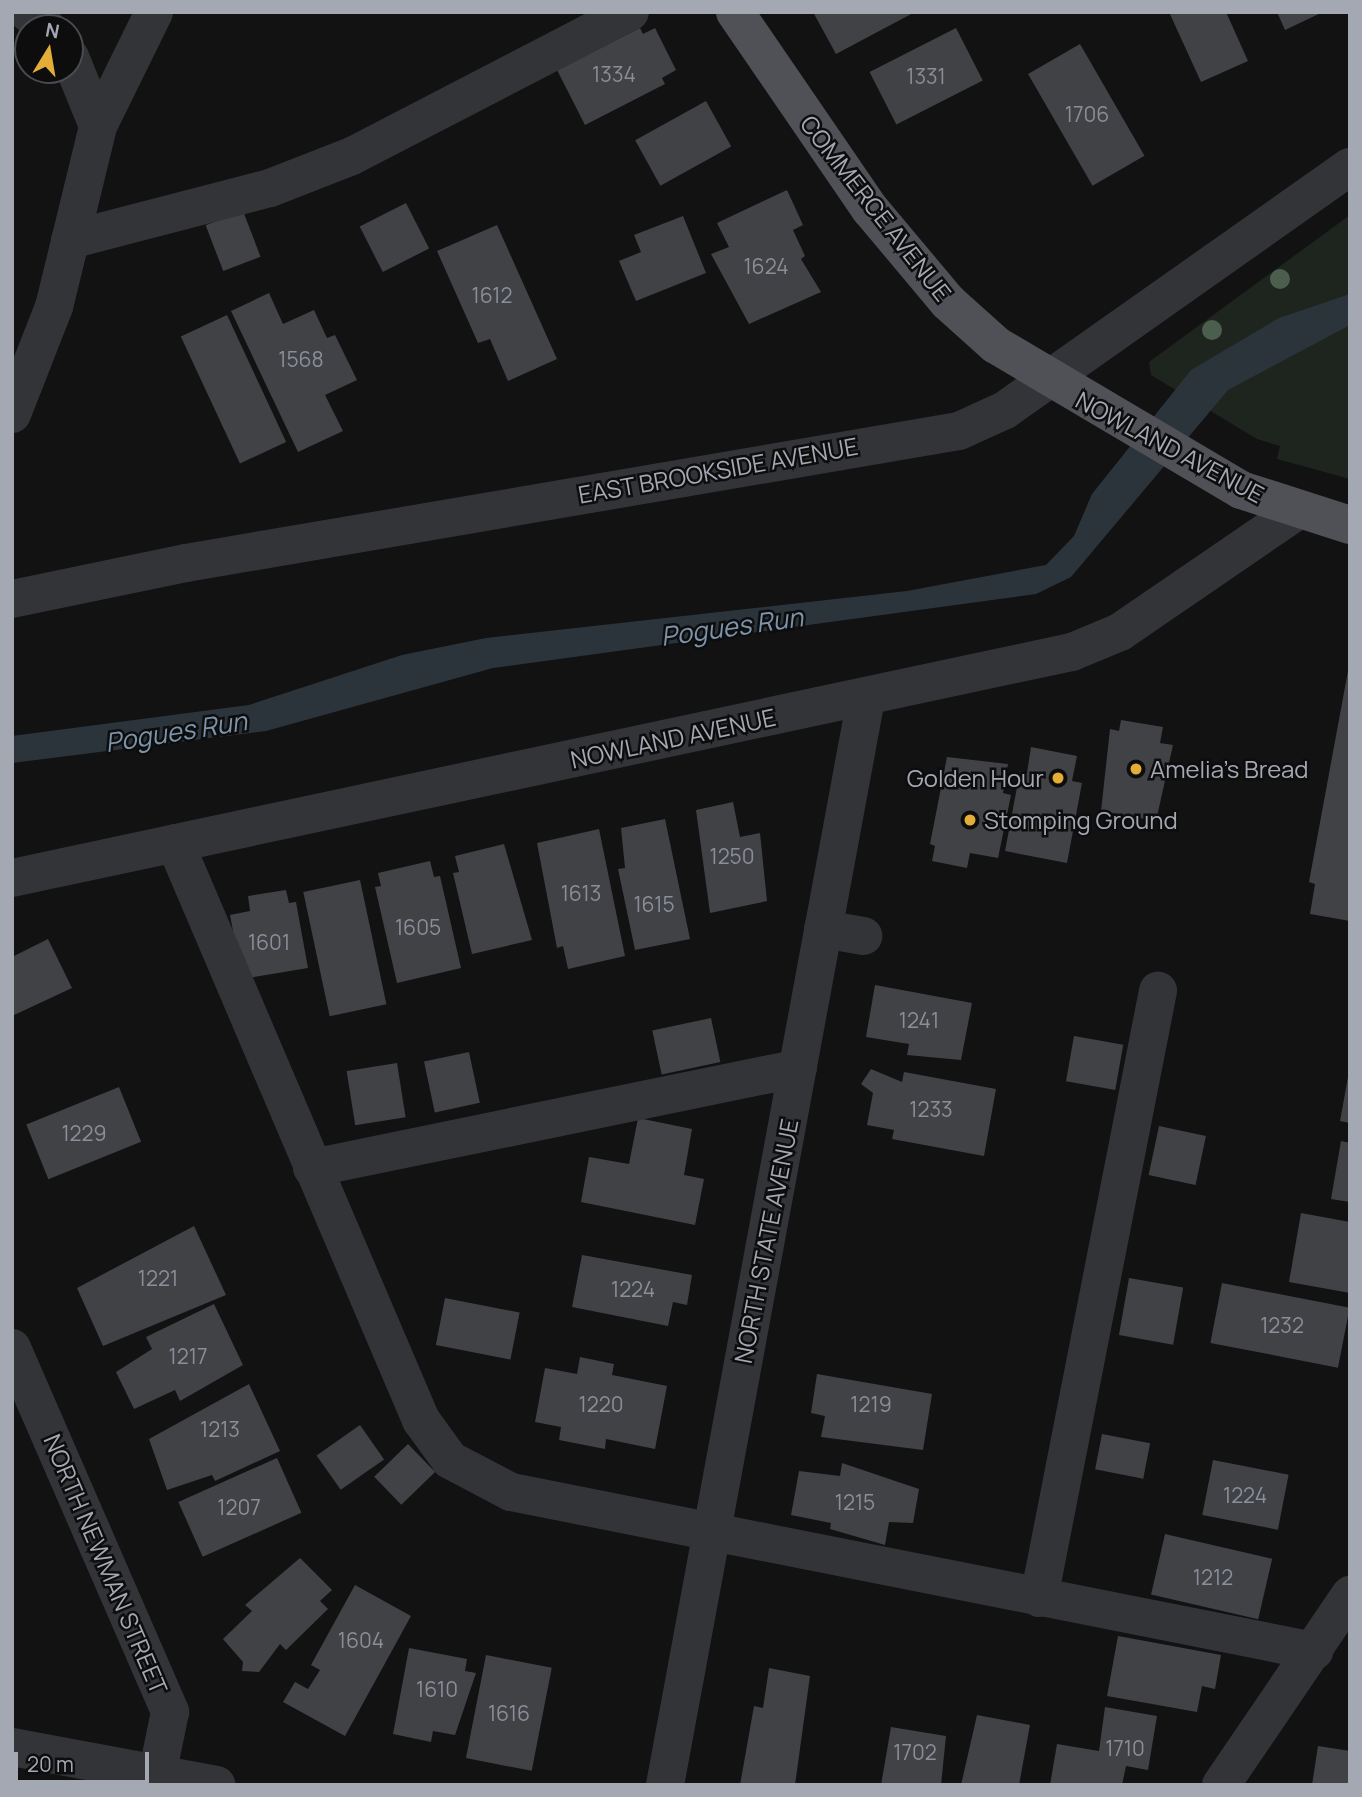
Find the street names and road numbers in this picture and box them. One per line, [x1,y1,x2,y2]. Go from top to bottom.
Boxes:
street label: COMMERCE AVENUE [795,109,957,307]
street label: NOWLAND AVENUE [1071,385,1269,509]
street label: EAST BROOKSIDE AVENUE [576,431,860,509]
street label: NOWLAND AVENUE [568,702,778,774]
street label: NORTH STATE AVENUE [728,1116,804,1366]
street label: NORTH NEWMAN STREET [38,1430,174,1698]

